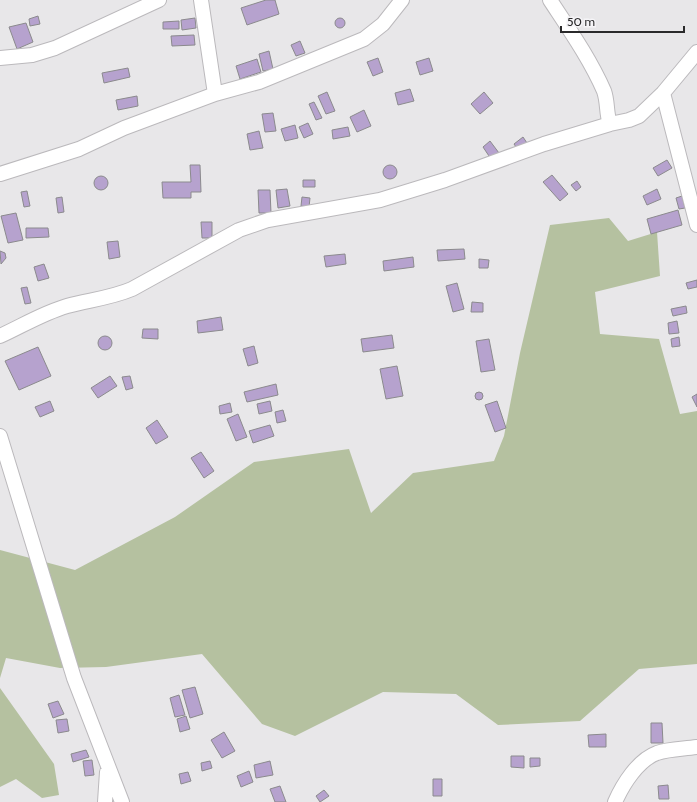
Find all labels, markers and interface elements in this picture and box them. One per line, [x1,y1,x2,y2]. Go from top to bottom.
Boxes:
scale bar [561,8,684,34]
text: 50 m [567,14,595,29]

